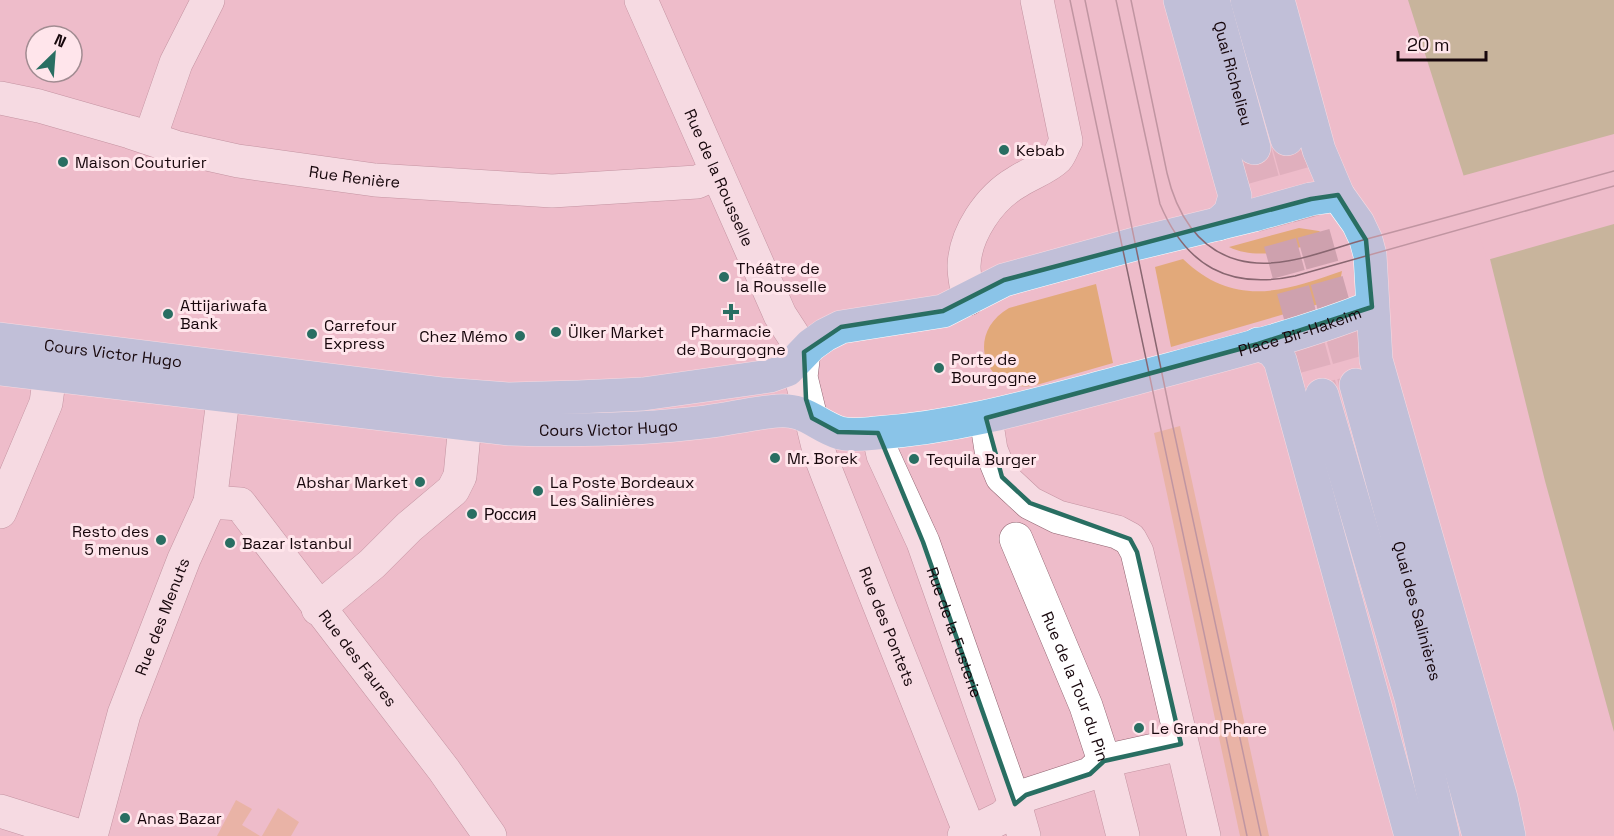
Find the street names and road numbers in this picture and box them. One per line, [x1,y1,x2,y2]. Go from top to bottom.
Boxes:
street label: Quai Richelieu [1209,18,1258,128]
street label: Rue de la Rousselle [680,105,759,250]
street label: Rue Renière [308,160,401,192]
street label: Place Bir-Hakeim [1236,302,1364,361]
street label: Cours Victor Hugo [43,334,183,372]
street label: Cours Victor Hugo [539,415,679,440]
street label: Quai des Salinières [1389,539,1447,683]
street label: Rue des Menuts [130,555,194,678]
street label: Rue des Pontets [855,563,921,689]
street label: Rue de la Fusterie [922,564,987,701]
street label: Rue des Faures [314,605,402,711]
street label: Rue de la Tour du Pin [1037,608,1114,764]

